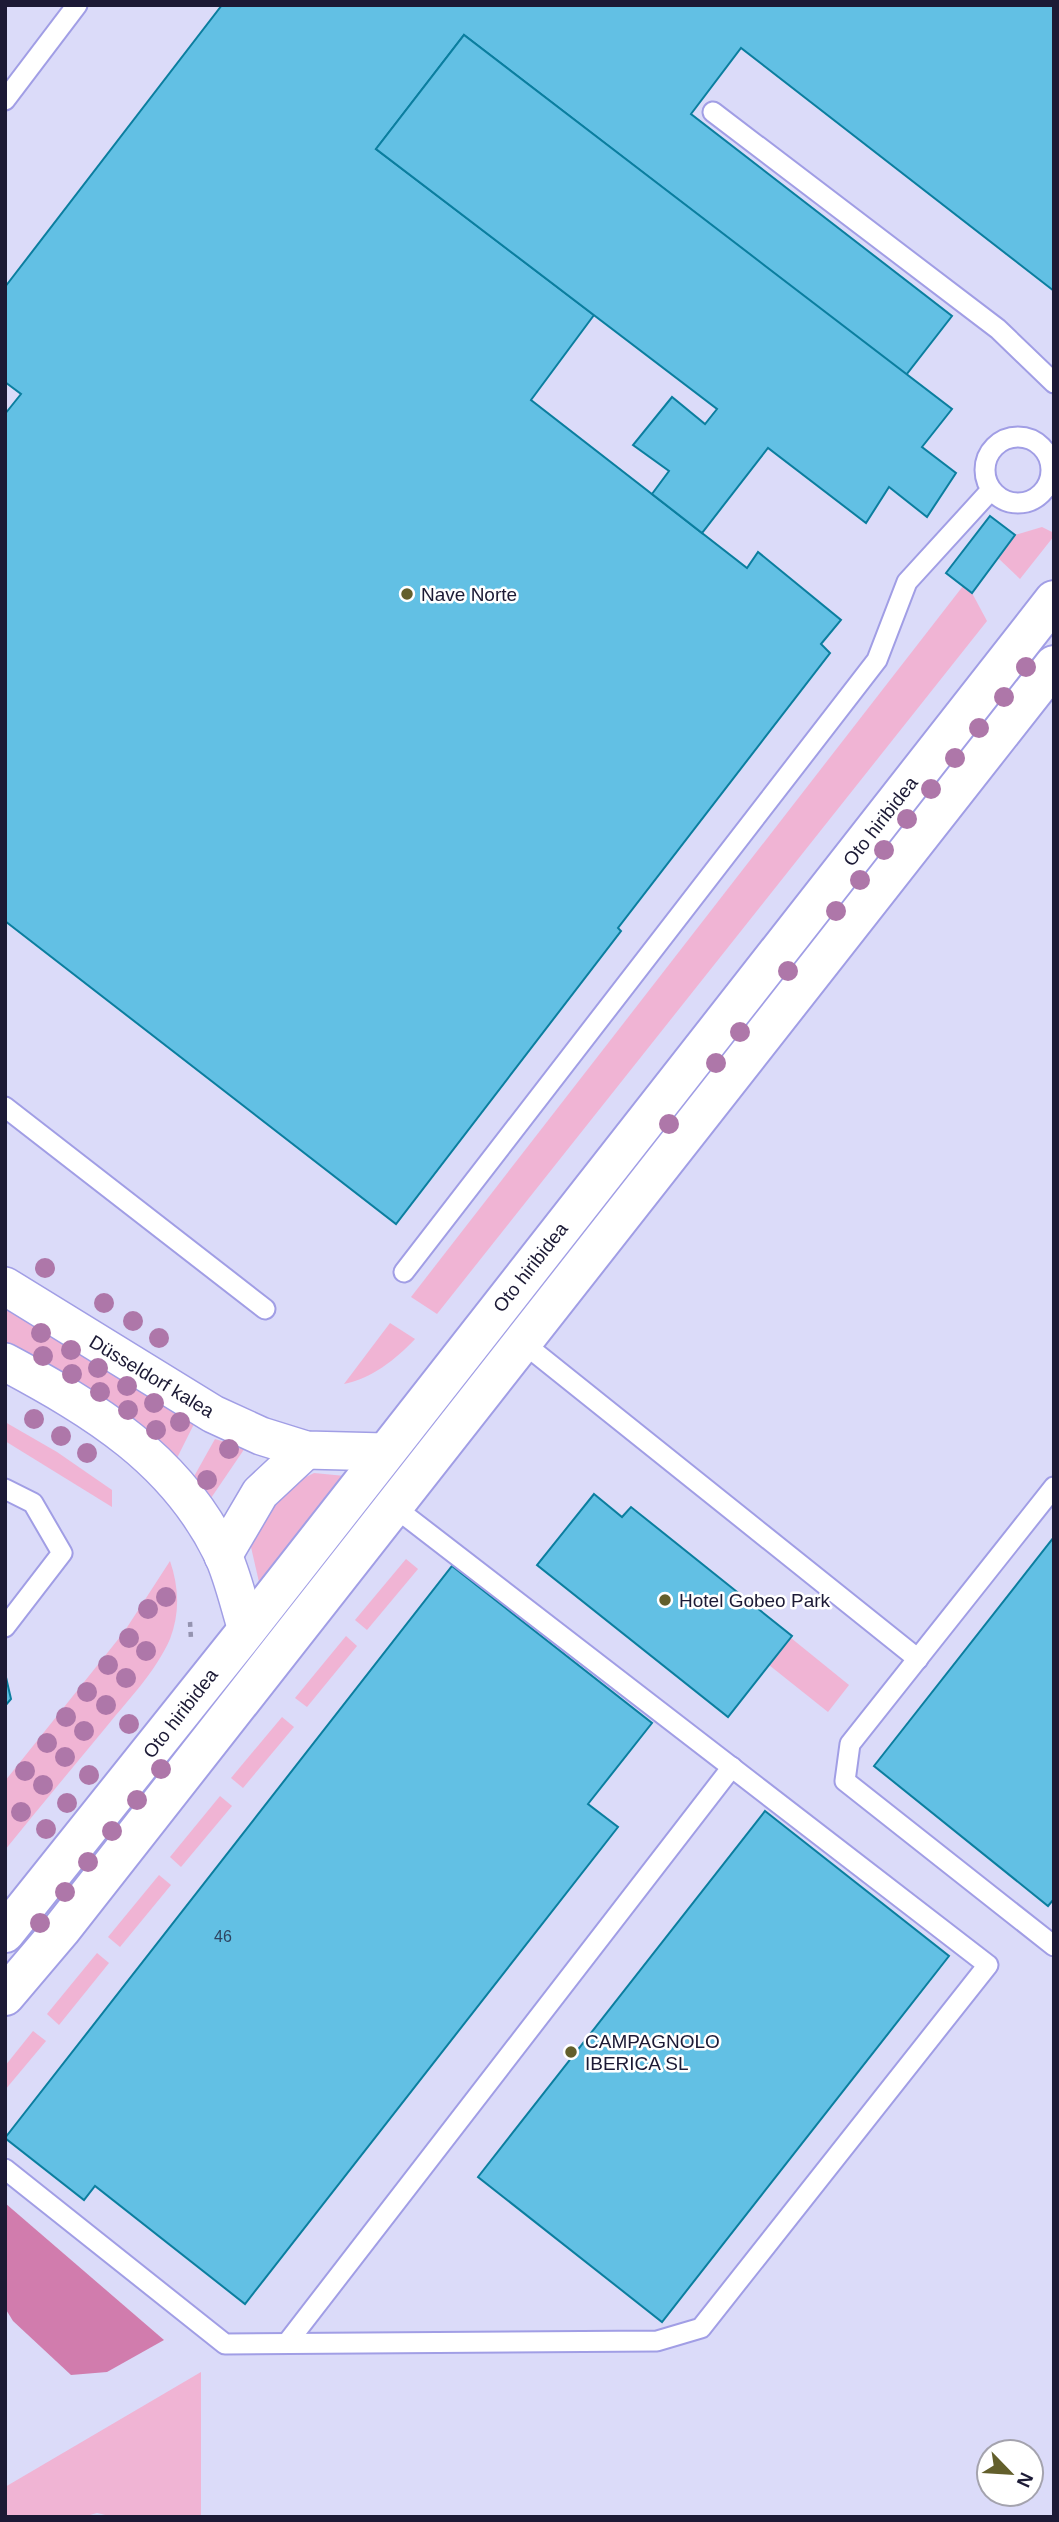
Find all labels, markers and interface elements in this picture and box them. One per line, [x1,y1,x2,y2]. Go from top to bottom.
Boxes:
place label: Nave Norte [421,584,517,605]
marker: Nave Norte [399,586,415,602]
street label: Oto hiribidea [839,772,922,870]
street label: Oto hiribidea [489,1218,572,1316]
street label: Düsseldorf kalea [86,1331,218,1422]
place label: Hotel Gobeo Park [679,1590,831,1611]
marker: Hotel Gobeo Park [657,1592,673,1608]
street label: Oto hiribidea [139,1664,222,1762]
house number: 46 [214,1928,232,1945]
place label: CAMPAGNOLO IBERICA SL [585,2031,720,2074]
marker: CAMPAGNOLO IBERICA SL [563,2044,579,2060]
north arrow [975,2438,1045,2508]
text: N [1013,2469,1037,2491]

